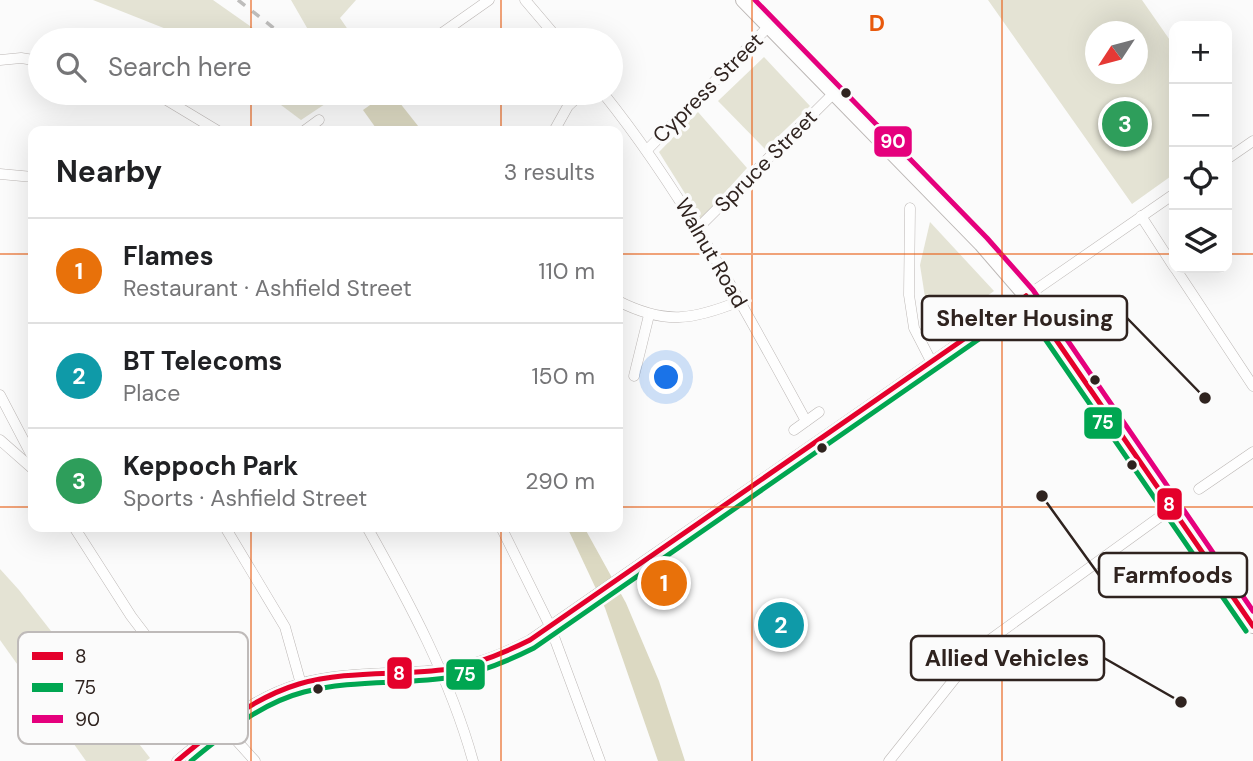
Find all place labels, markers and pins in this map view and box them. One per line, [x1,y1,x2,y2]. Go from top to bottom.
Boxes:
unlabelled marker [839,86,853,100]
pin: 3 [1102,98,1148,150]
callout: Shelter Housing [922,296,1127,340]
unlabelled marker [1088,373,1102,387]
unlabelled marker [815,441,829,455]
unlabelled marker [1125,458,1139,472]
callout: Farmfoods [1099,553,1247,597]
pin: 1 [641,557,687,609]
pin: 2 [758,599,804,651]
callout: Allied Vehicles [911,636,1104,680]
unlabelled marker [311,682,325,696]

